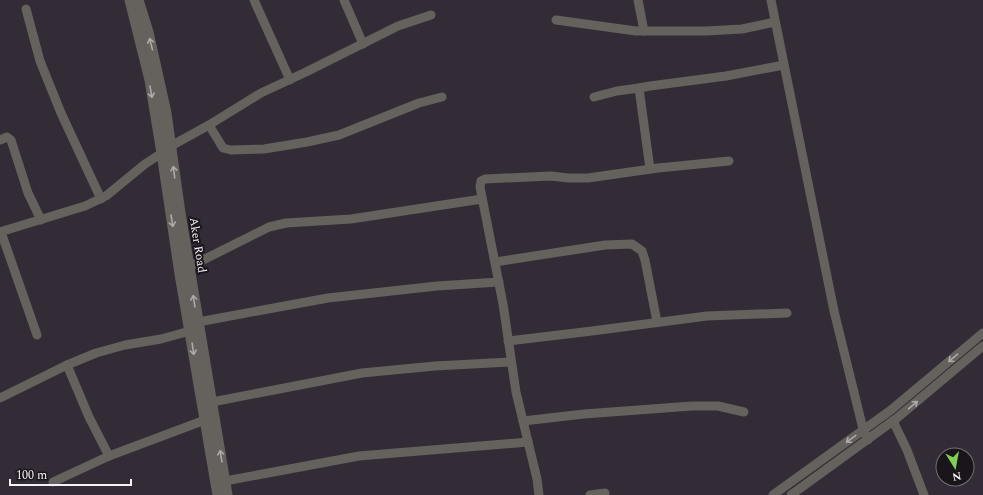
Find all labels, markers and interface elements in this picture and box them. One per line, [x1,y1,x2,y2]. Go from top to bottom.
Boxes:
one-way arrow [146,38,154,51]
one-way arrow [148,85,156,98]
one-way arrow [171,166,178,179]
one-way arrow [168,214,176,227]
street label: Aker Road [184,216,211,274]
one-way arrow [190,295,198,308]
one-way arrow [189,342,197,355]
one-way arrow [948,354,958,363]
one-way arrow [907,401,918,410]
one-way arrow [846,434,857,443]
north arrow [935,447,975,487]
one-way arrow [217,450,225,463]
scale bar [10,461,131,487]
text: 100 m [16,466,47,485]
text: N [951,467,963,486]

